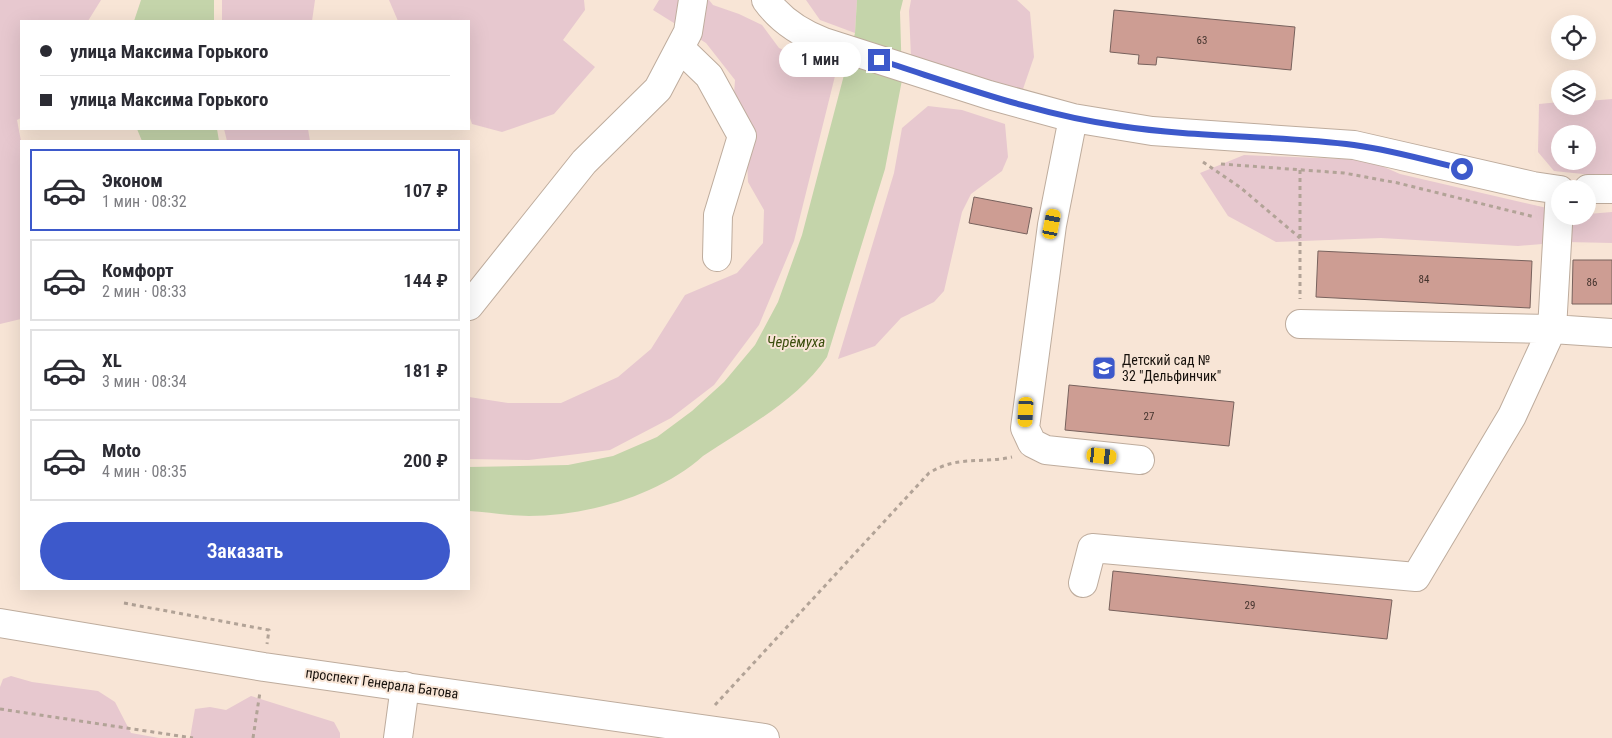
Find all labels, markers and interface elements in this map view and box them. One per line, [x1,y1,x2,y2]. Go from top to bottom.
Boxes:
map controls [1551,15,1596,225]
button: locate [1551,15,1596,60]
house number: 63 [1197,34,1207,47]
text: улица Максима Горького [70,40,268,63]
callout: 1 мин [779,42,862,78]
route end [868,49,890,71]
text: 1 мин [801,50,839,69]
button: layers [1551,70,1596,115]
text: улица Максима Горького [70,88,268,111]
button: + [1551,125,1596,170]
route start [1451,158,1473,180]
icon: car [42,168,87,213]
text: Эконом [102,169,163,192]
text: 107 ₽ [403,179,448,202]
button: − [1551,180,1596,225]
text: 1 мин · 08:32 [102,192,187,211]
car [1041,208,1062,240]
icon: car [42,258,87,303]
text: Комфорт [102,259,174,282]
text: 144 ₽ [403,269,448,292]
house number: 84 [1419,273,1430,286]
house number: 86 [1587,276,1597,289]
text: 2 мин · 08:33 [102,282,187,301]
water label: Черёмуха [767,333,825,351]
icon: car [42,348,87,393]
text: XL [102,349,122,372]
place label: Детский сад № 32 "Дельфинчик" [1122,352,1221,384]
school or university icon: Детский сад № 32 "Дельфинчик" [1091,355,1117,381]
text: 181 ₽ [403,359,448,382]
text: 3 мин · 08:34 [102,372,187,391]
car [1017,397,1034,427]
house number: 27 [1144,410,1154,423]
icon: car [42,438,87,483]
text: Moto [102,439,141,462]
car [1086,447,1117,465]
text: 200 ₽ [403,449,448,472]
text: 4 мин · 08:35 [102,462,187,481]
button: Заказать [40,522,450,580]
house number: 29 [1245,599,1255,612]
street label: проспект Генерала Батова [304,664,460,702]

